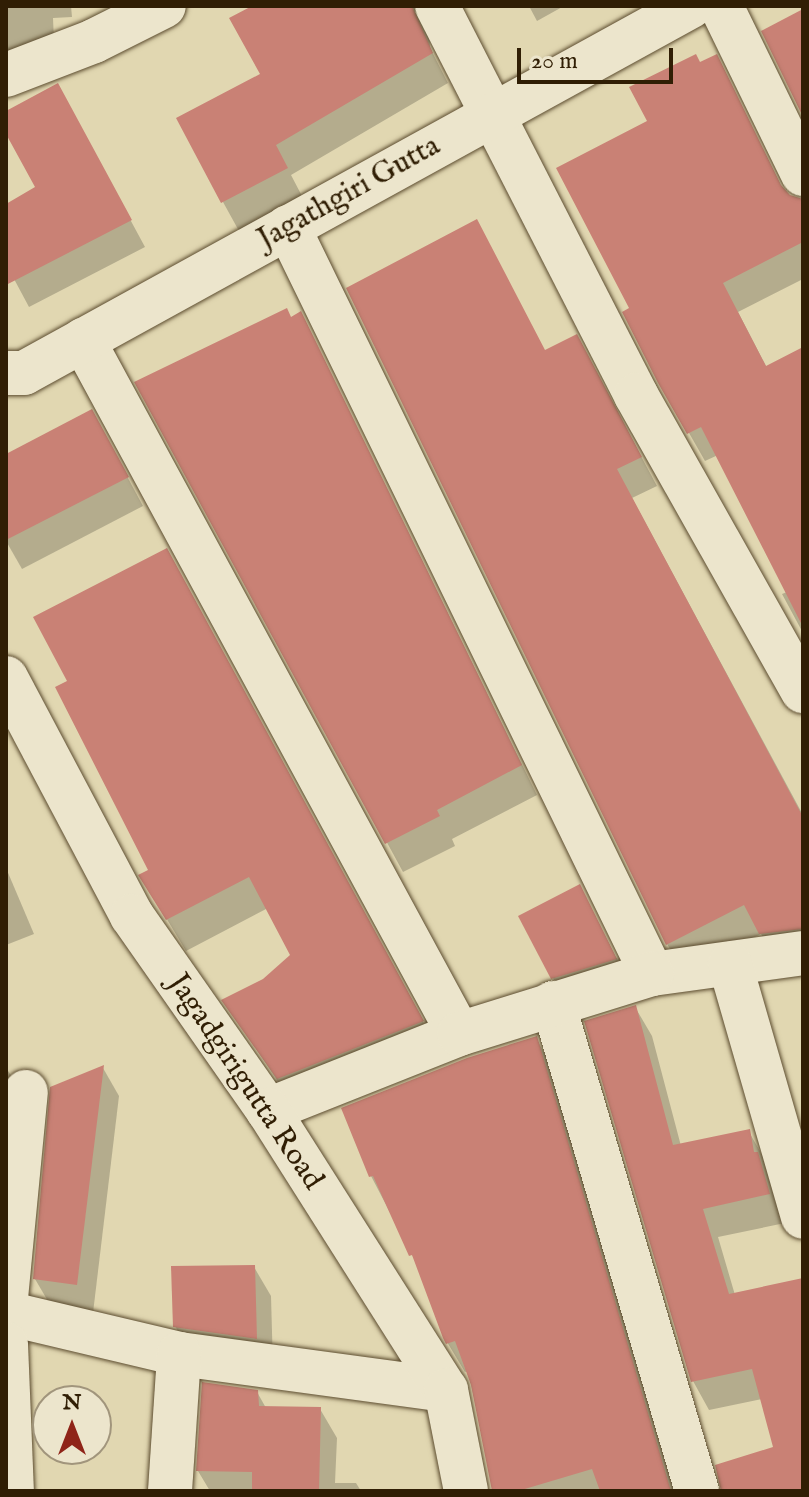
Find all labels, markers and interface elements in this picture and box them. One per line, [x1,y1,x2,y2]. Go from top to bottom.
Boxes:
scale bar [521,32,677,82]
text: 20 m [531,46,578,77]
street label: Jagathgiri Gutta [252,128,446,258]
street label: Jagadgirigutta Road [159,967,331,1197]
north arrow [32,1385,112,1465]
text: N [62,1389,82,1417]

